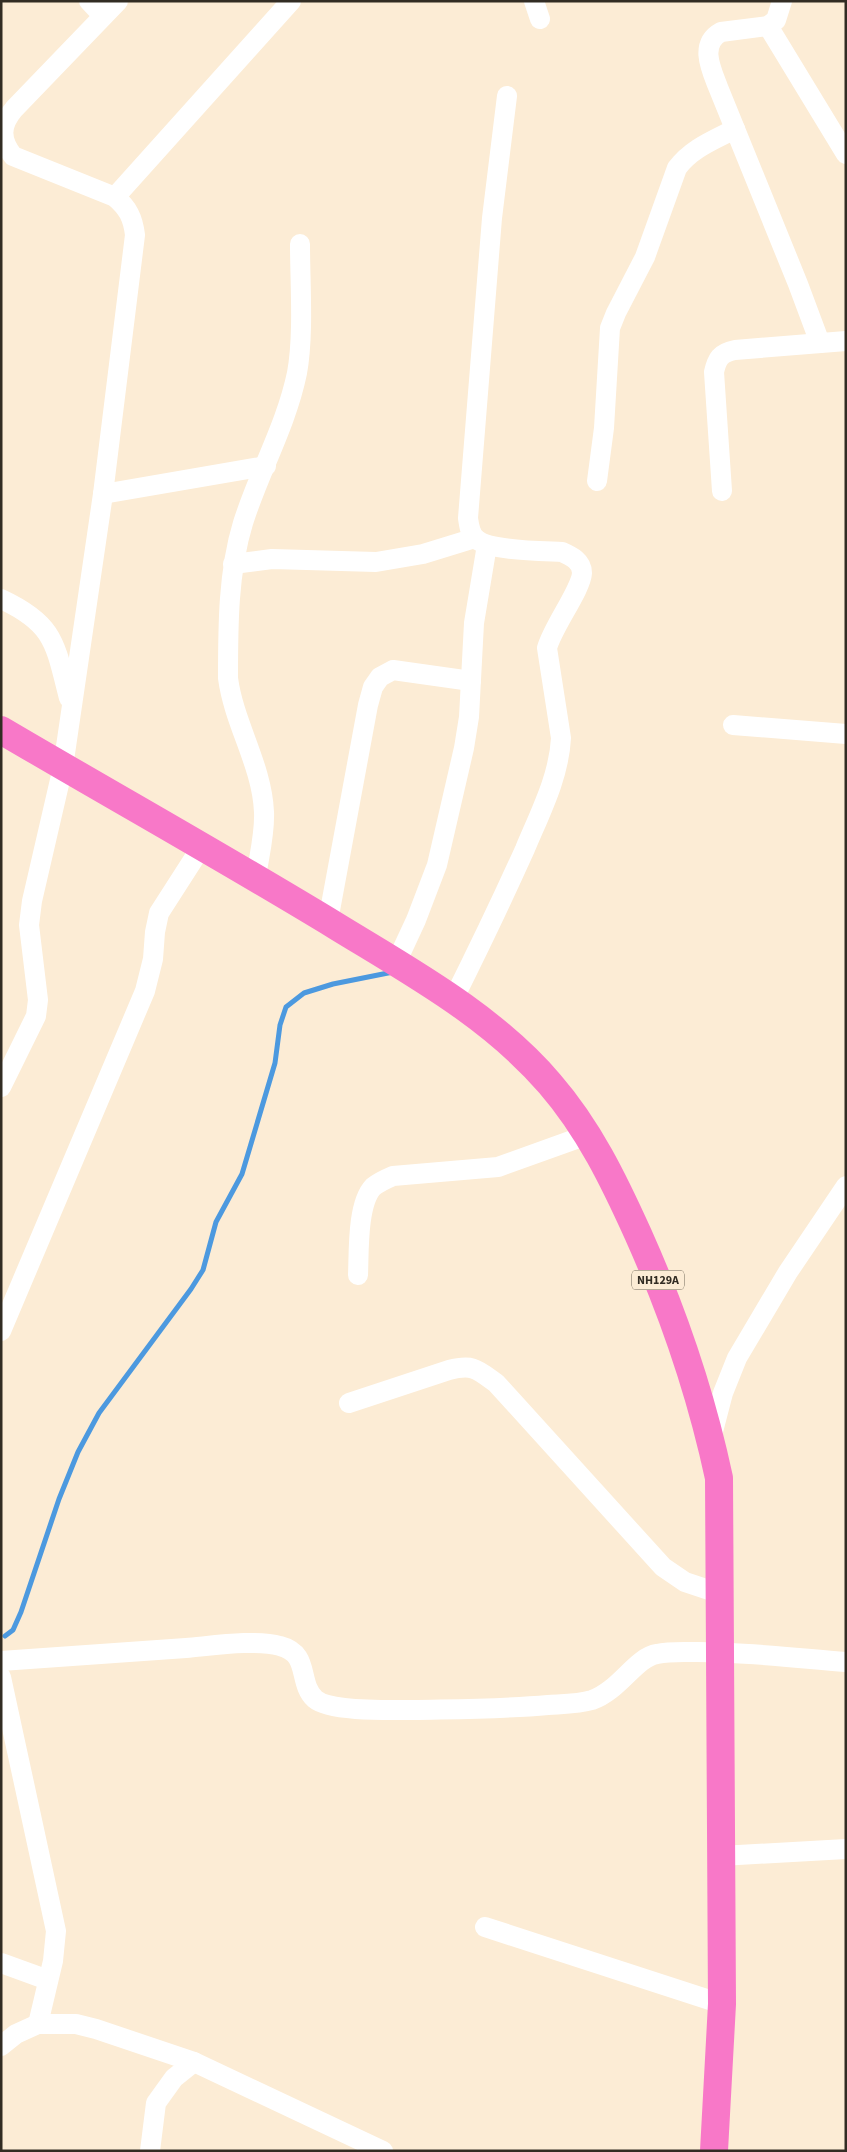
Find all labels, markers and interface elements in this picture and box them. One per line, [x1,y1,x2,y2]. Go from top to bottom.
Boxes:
road number: NH129A [632,1270,684,1290]

